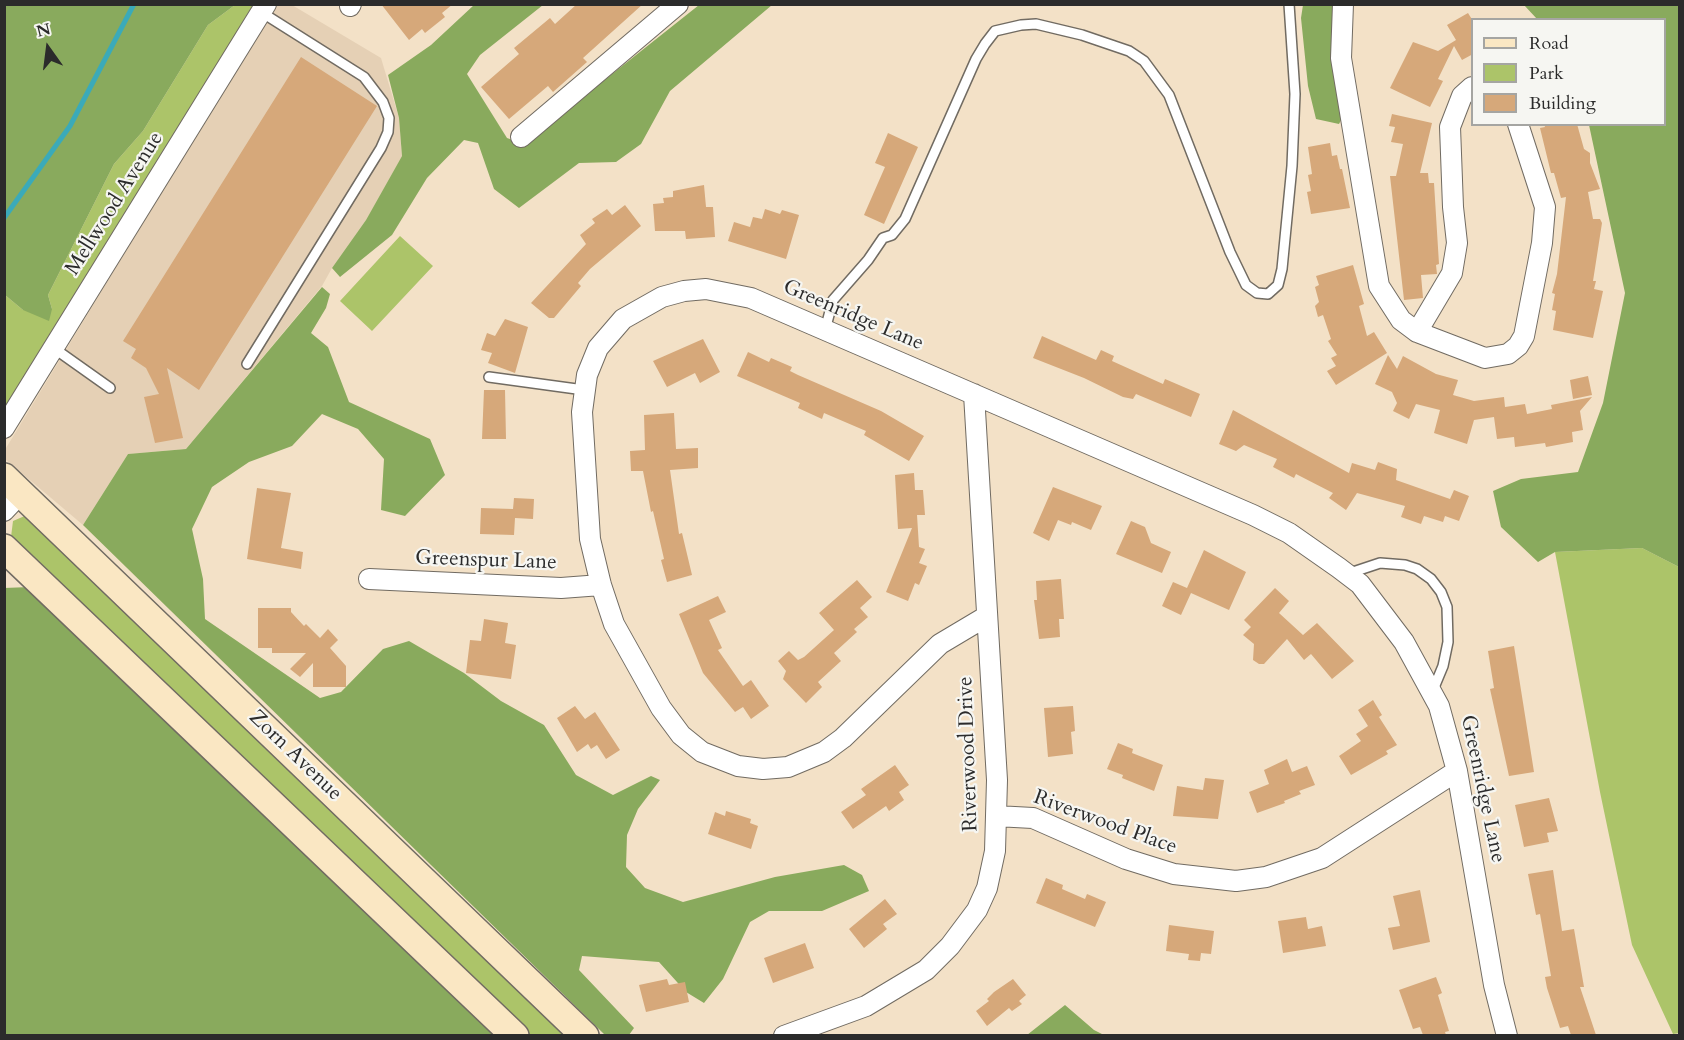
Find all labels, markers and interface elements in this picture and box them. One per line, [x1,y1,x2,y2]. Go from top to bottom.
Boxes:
north arrow [18,18,78,78]
text: N [34,18,53,43]
legend [1471,18,1666,126]
text: Road [1529,31,1569,56]
text: Park [1529,61,1564,86]
text: Building [1529,91,1596,116]
street label: Mellwood Avenue [61,128,169,280]
street label: Greenridge Lane [779,275,927,357]
street label: Greenspur Lane [415,546,557,576]
street label: Riverwood Drive [954,676,984,832]
street label: Zorn Avenue [243,705,347,807]
street label: Greenridge Lane [1454,713,1510,865]
street label: Riverwood Place [1030,785,1180,861]

